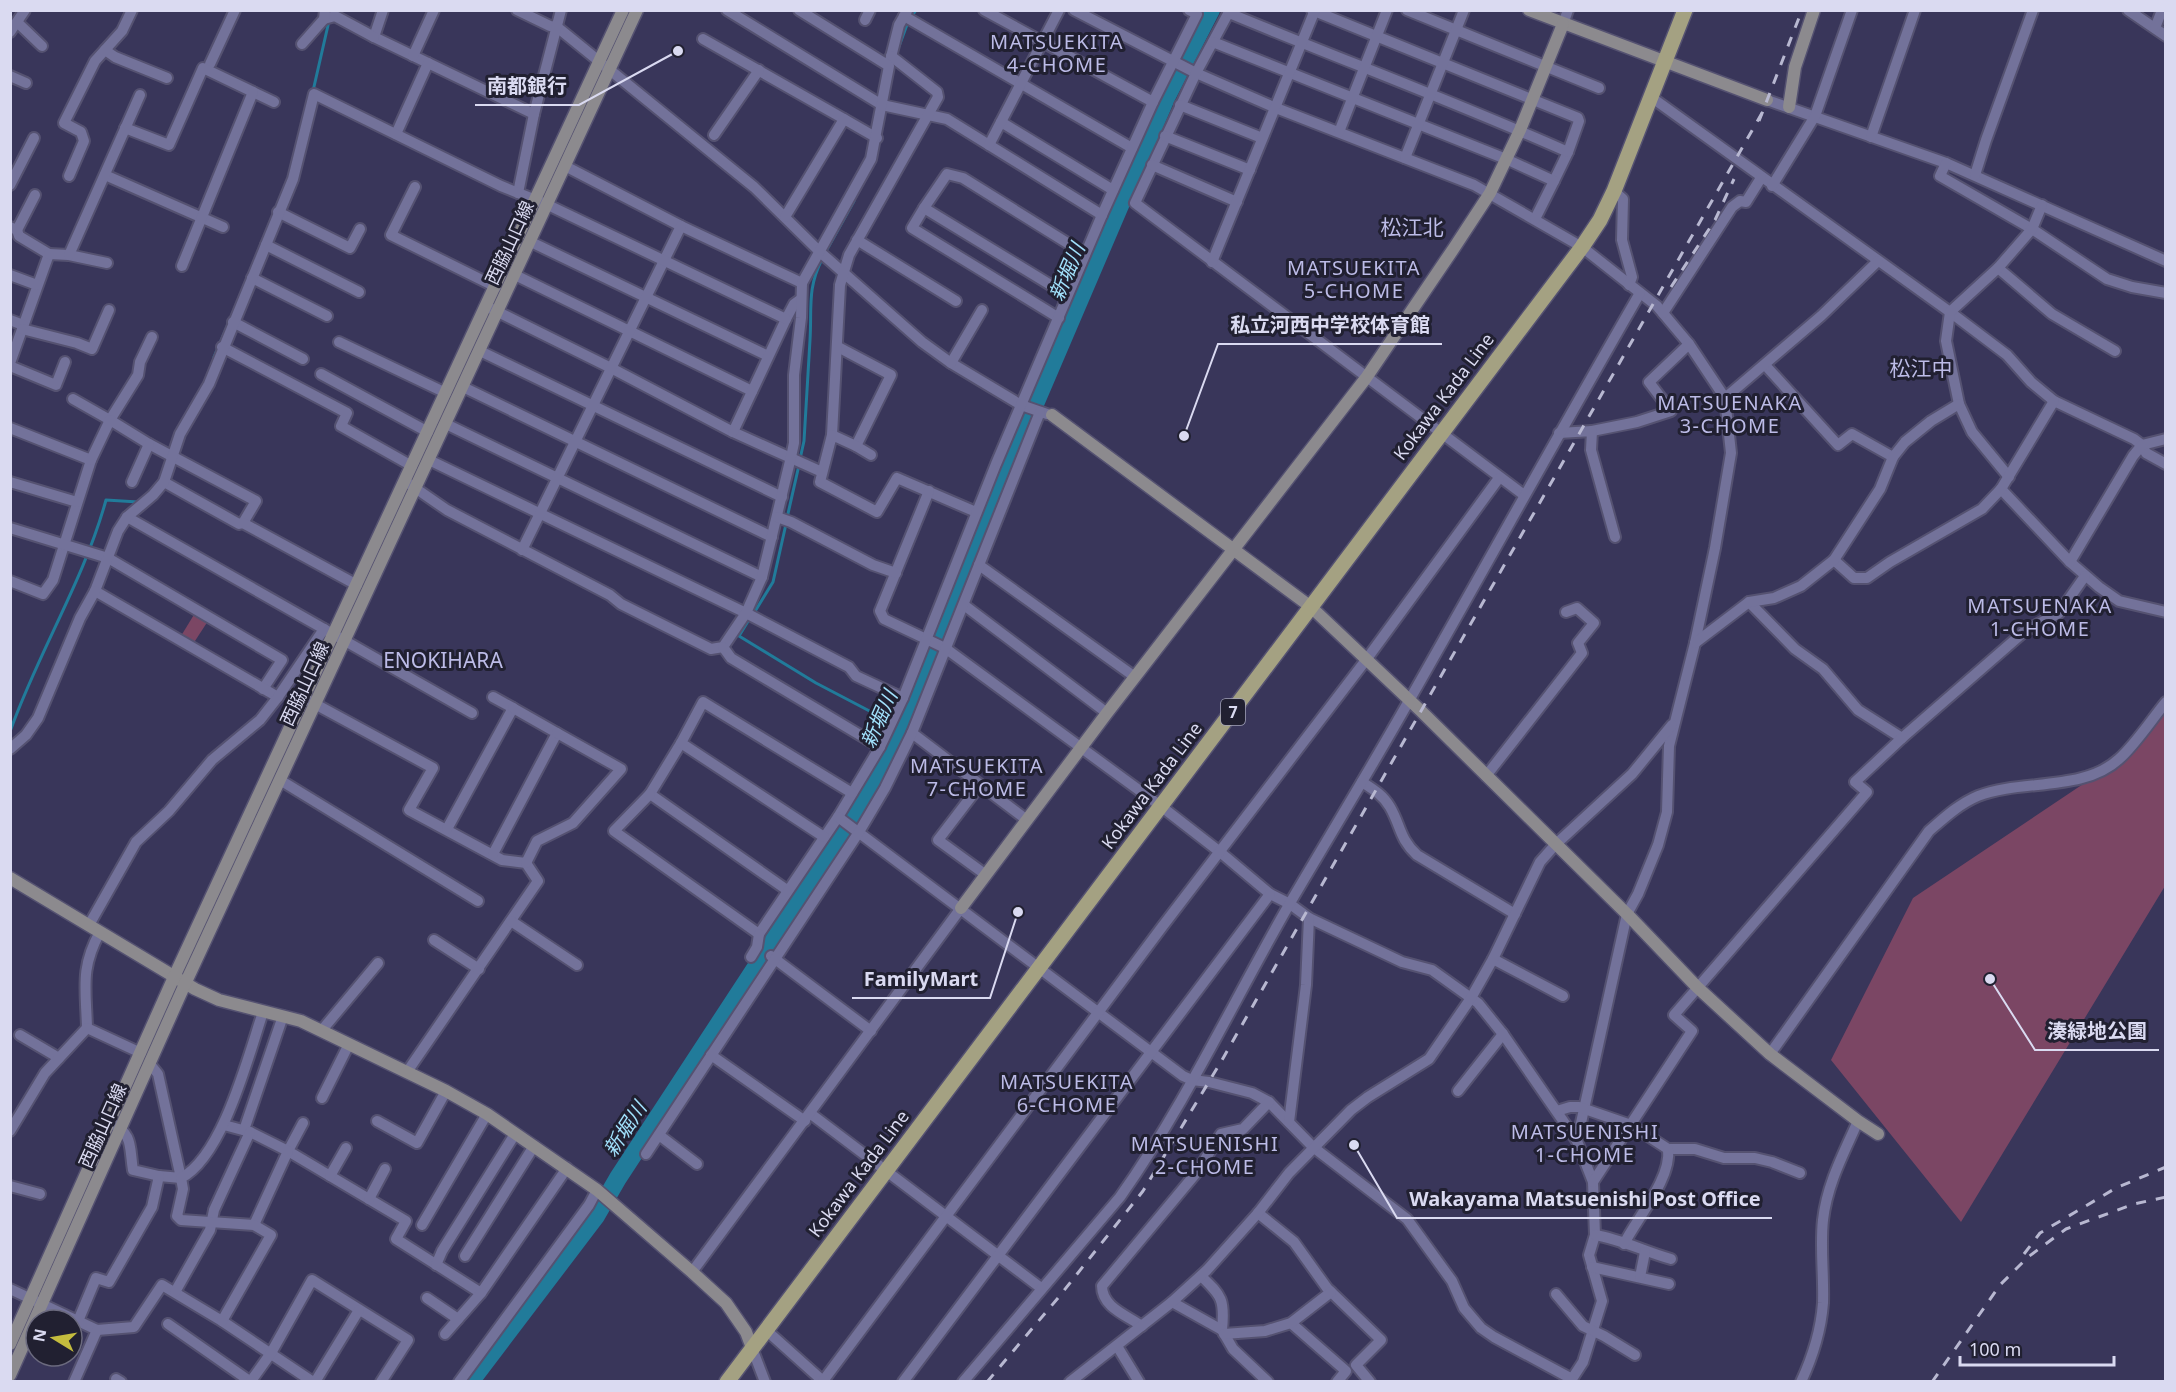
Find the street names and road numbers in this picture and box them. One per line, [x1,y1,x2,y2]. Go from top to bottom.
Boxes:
street label: 西脇山口線 [479,197,539,288]
street label: Kokawa Kada Line [1388,328,1499,465]
street label: 西脇山口線 [274,638,334,729]
road number: 7 [1221,699,1245,725]
street label: Kokawa Kada Line [1096,717,1207,854]
street label: 西脇山口線 [73,1080,131,1172]
street label: Kokawa Kada Line [803,1105,914,1242]

